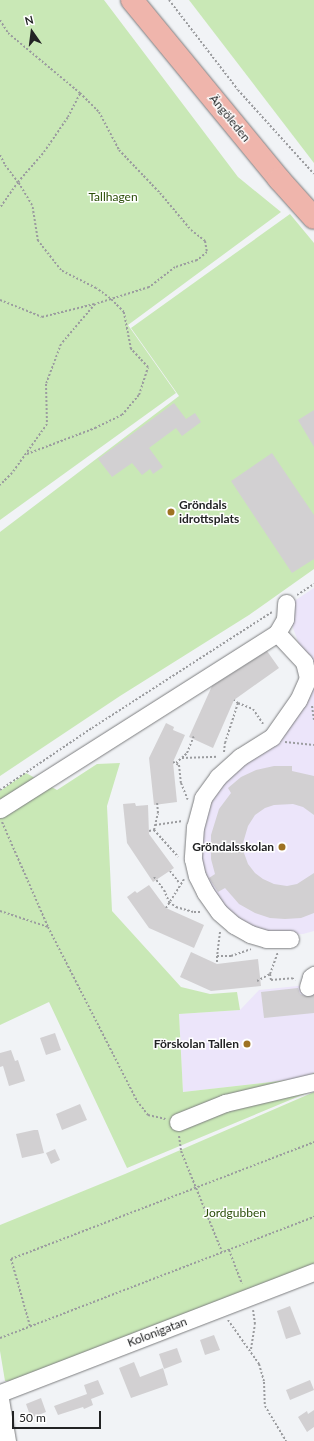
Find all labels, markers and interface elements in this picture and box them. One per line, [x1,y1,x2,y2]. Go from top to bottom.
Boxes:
north arrow [12,12,52,52]
text: N [23,13,35,27]
street label: Ängöleden [207,91,253,145]
park label: Tallhagen [88,190,138,204]
place label: Gröndals idrottsplats [179,498,239,526]
marker: Gröndals idrottsplats [166,507,176,517]
place label: Gröndalsskolan [192,840,274,854]
marker: Gröndalsskolan [277,842,287,852]
place label: Förskolan Tallen [153,1037,239,1051]
marker: Förskolan Tallen [242,1039,252,1049]
park label: Jordgubben [204,1206,266,1220]
street label: Kolonigatan [125,1314,189,1350]
scale bar [14,1403,103,1429]
text: 50 m [19,1410,46,1425]

